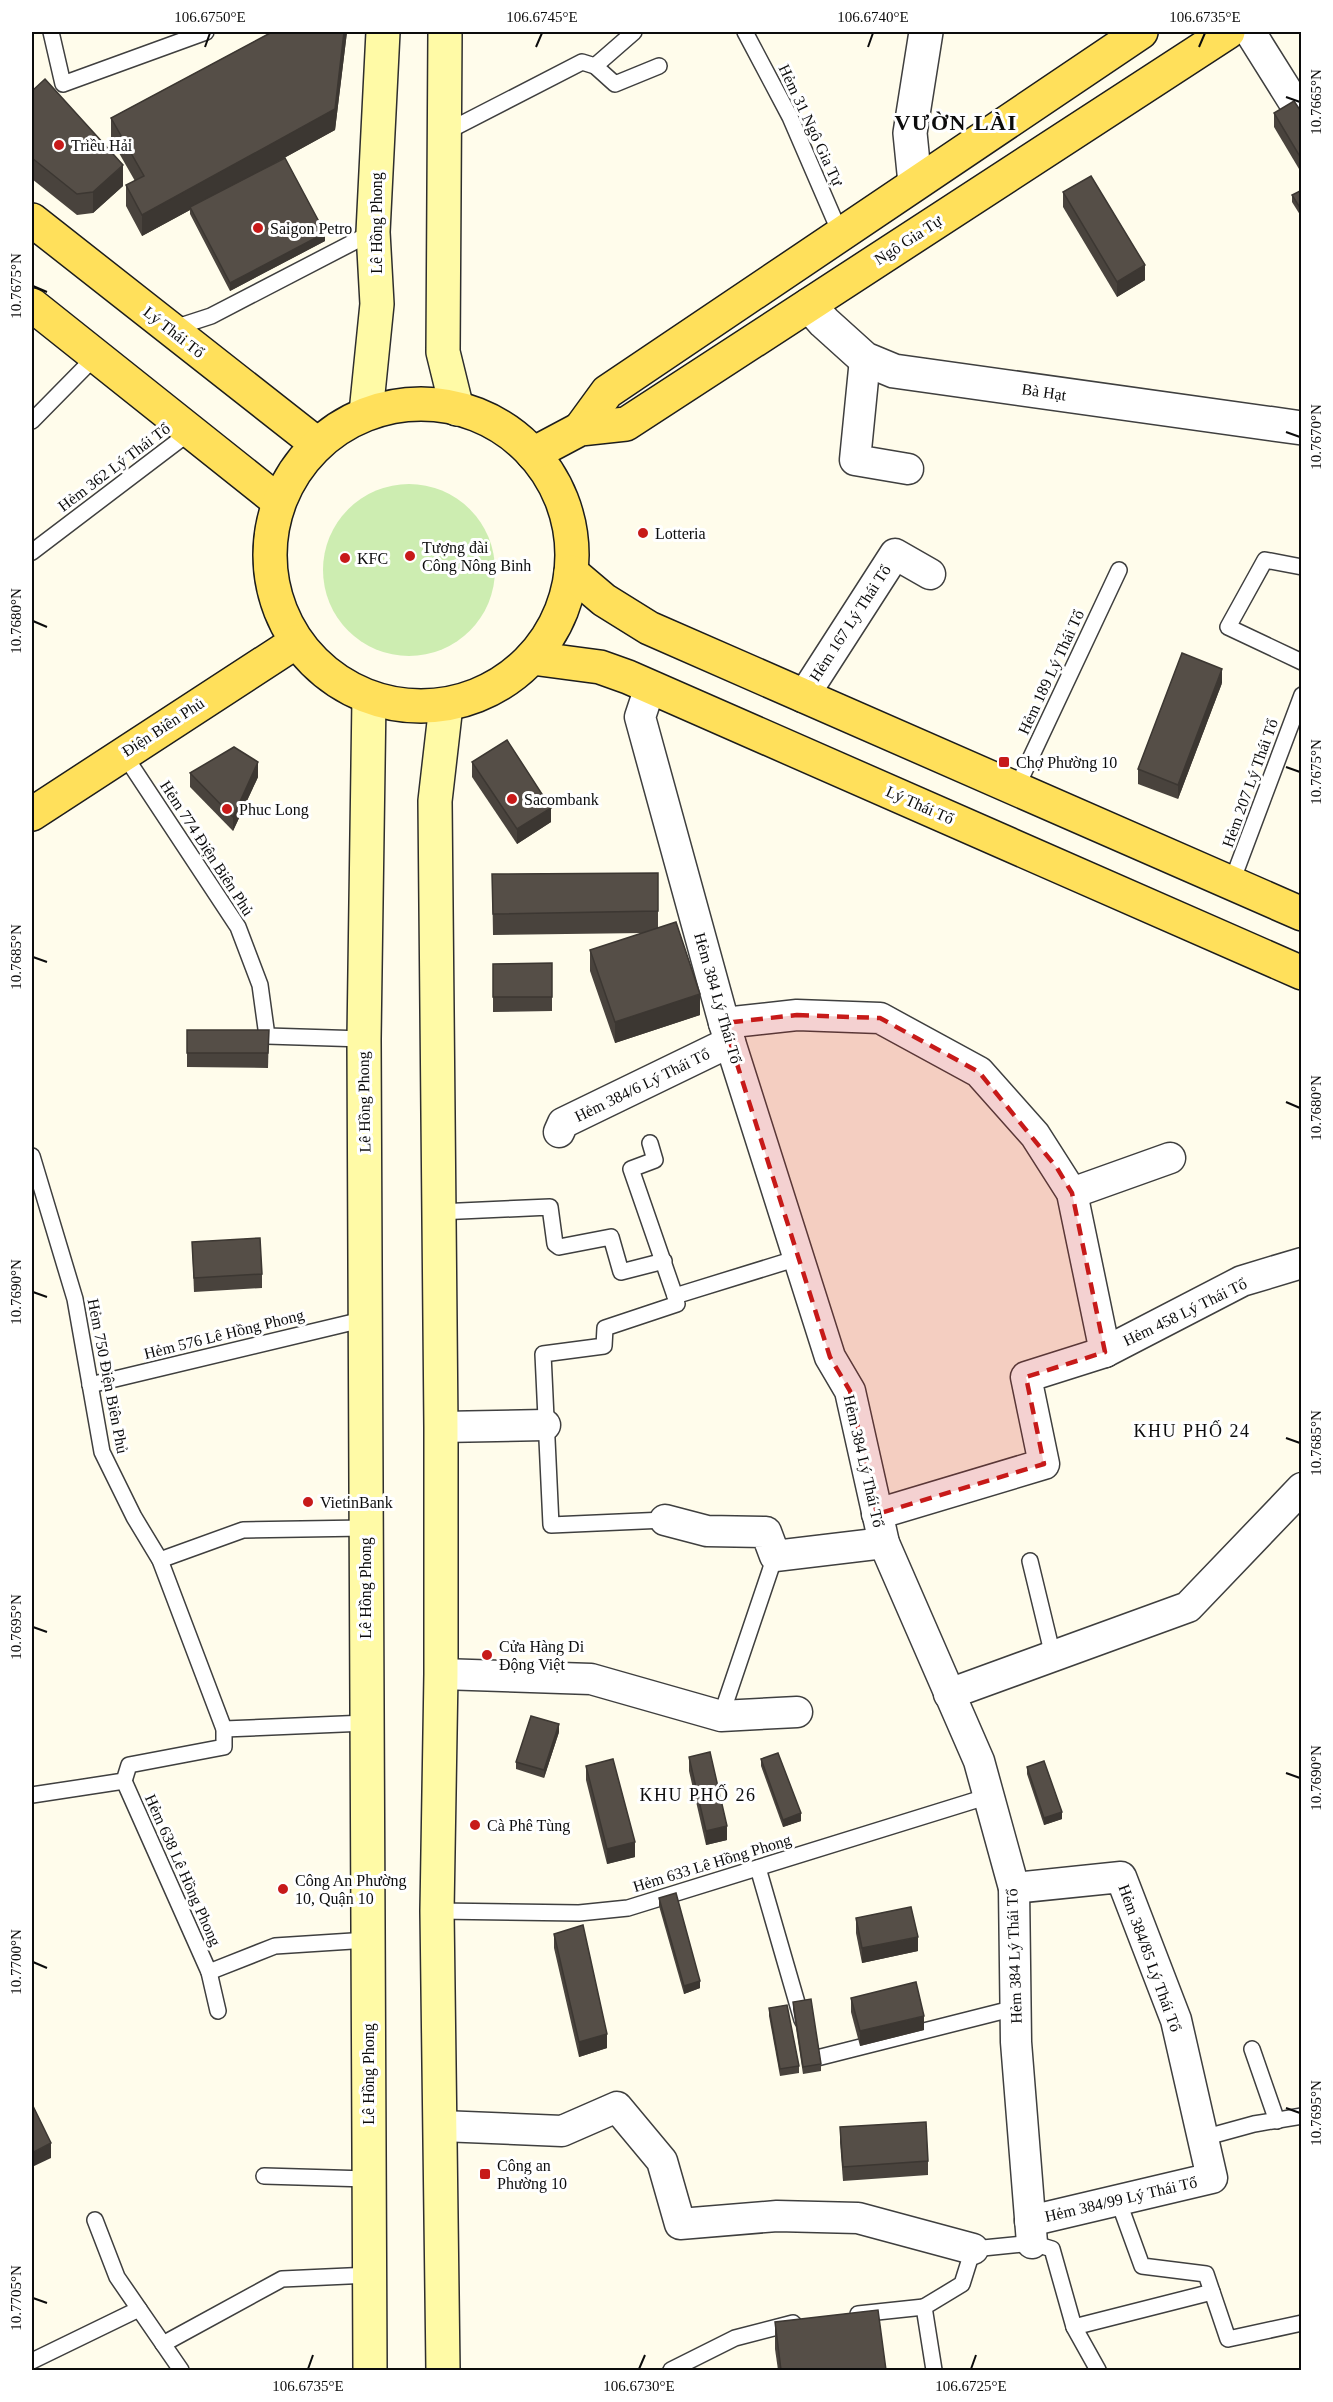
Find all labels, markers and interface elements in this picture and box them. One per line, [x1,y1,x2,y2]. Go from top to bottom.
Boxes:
text: 106.6750°E [174,9,246,25]
text: 106.6745°E [506,9,578,25]
text: 106.6740°E [837,9,909,25]
text: 106.6735°E [1169,9,1241,25]
street label: Hẻm 31 Ngô Gia Tự [775,62,847,190]
text: 10.7665°N [1308,69,1324,135]
district label: VƯỜN LÀI [894,110,1018,135]
place label: Triều Hải [71,137,133,154]
marker: Triều Hải [52,138,66,152]
street label: Lê Hồng Phong [368,172,386,274]
street label: Ngô Gia Tự [871,211,946,269]
place label: Saigon Petro [270,220,352,238]
marker: Saigon Petro [251,221,265,235]
text: 10.7675°N [8,253,24,319]
street label: Lý Thái Tổ [140,303,208,362]
street label: Bà Hạt [1021,380,1068,404]
text: 10.7670°N [1308,404,1324,470]
street label: Hẻm 362 Lý Thái Tổ [55,419,174,515]
place label: Lotteria [655,525,706,542]
marker: Lotteria [636,526,650,540]
place label: Tượng đài Công Nông Binh [422,539,531,575]
marker: Tượng đài Công Nông Binh [403,549,417,563]
place label: KFC [357,550,388,567]
marker: KFC [338,551,352,565]
street label: Hẻm 167 Lý Thái Tổ [806,562,895,685]
text: 10.7680°N [8,588,24,654]
street label: Hẻm 189 Lý Thái Tổ [1015,607,1088,737]
street label: Điện Biên Phủ [119,694,207,760]
street label: Hẻm 207 Lý Thái Tổ [1219,716,1282,850]
text: 10.7675°N [1308,739,1324,805]
place label: Chợ Phường 10 [1016,754,1117,772]
marker: Chợ Phường 10 [997,755,1011,769]
street label: Hẻm 774 Điện Biên Phủ [157,777,257,919]
street label: Lý Thái Tổ [883,783,956,828]
place label: Sacombank [524,791,599,808]
marker: Sacombank [505,792,519,806]
place label: Phuc Long [239,801,309,819]
marker: Phuc Long [220,802,234,816]
text: 10.7685°N [8,924,24,990]
street label: Hẻm 384 Lý Thái Tổ [690,931,745,1066]
street label: Hẻm 384/6 Lý Thái Tổ [572,1045,713,1126]
street label: Lê Hồng Phong [355,1051,374,1153]
text: 10.7680°N [1308,1075,1324,1141]
text: 10.7690°N [8,1259,24,1325]
street label: Hẻm 458 Lý Thái Tổ [1120,1275,1250,1350]
street label: Hẻm 750 Điện Biên Phủ [85,1297,131,1455]
street label: Hẻm 576 Lê Hồng Phong [142,1306,306,1363]
street label: Hẻm 384 Lý Thái Tổ [840,1393,888,1529]
text: 10.7685°N [1308,1410,1324,1476]
district label: KHU PHỐ 24 [1133,1420,1251,1441]
place label: VietinBank [320,1494,393,1511]
marker: VietinBank [301,1495,315,1509]
street label: Lê Hồng Phong [357,1537,375,1639]
text: 10.7695°N [8,1594,24,1660]
place label: Cửa Hàng Di Động Việt [499,1638,585,1674]
marker: Cửa Hàng Di Động Việt [480,1648,494,1662]
text: 10.7690°N [1308,1745,1324,1811]
district label: KHU PHỐ 26 [639,1784,757,1805]
street label: Hẻm 638 Lê Hồng Phong [141,1791,224,1949]
place label: Cà Phê Tùng [487,1817,570,1835]
marker: Cà Phê Tùng [468,1818,482,1832]
street label: Hẻm 633 Lê Hồng Phong [631,1831,793,1896]
place label: Công An Phường 10, Quận 10 [295,1872,406,1907]
marker: Công An Phường 10, Quận 10 [276,1882,290,1896]
street label: Hẻm 384/85 Lý Thái Tổ [1114,1882,1185,2034]
street label: Hẻm 384 Lý Thái Tổ [1003,1888,1026,2024]
text: 10.7700°N [8,1929,24,1995]
street label: Lê Hồng Phong [360,2023,378,2125]
text: 10.7695°N [1308,2080,1324,2146]
place label: Công an Phường 10 [497,2157,567,2193]
marker: Công an Phường 10 [478,2167,492,2181]
street label: Hẻm 384/99 Lý Thái Tổ [1043,2173,1199,2226]
text: 10.7705°N [8,2265,24,2331]
text: 106.6735°E [272,2378,344,2394]
text: 106.6730°E [603,2378,675,2394]
text: 106.6725°E [935,2378,1007,2394]

